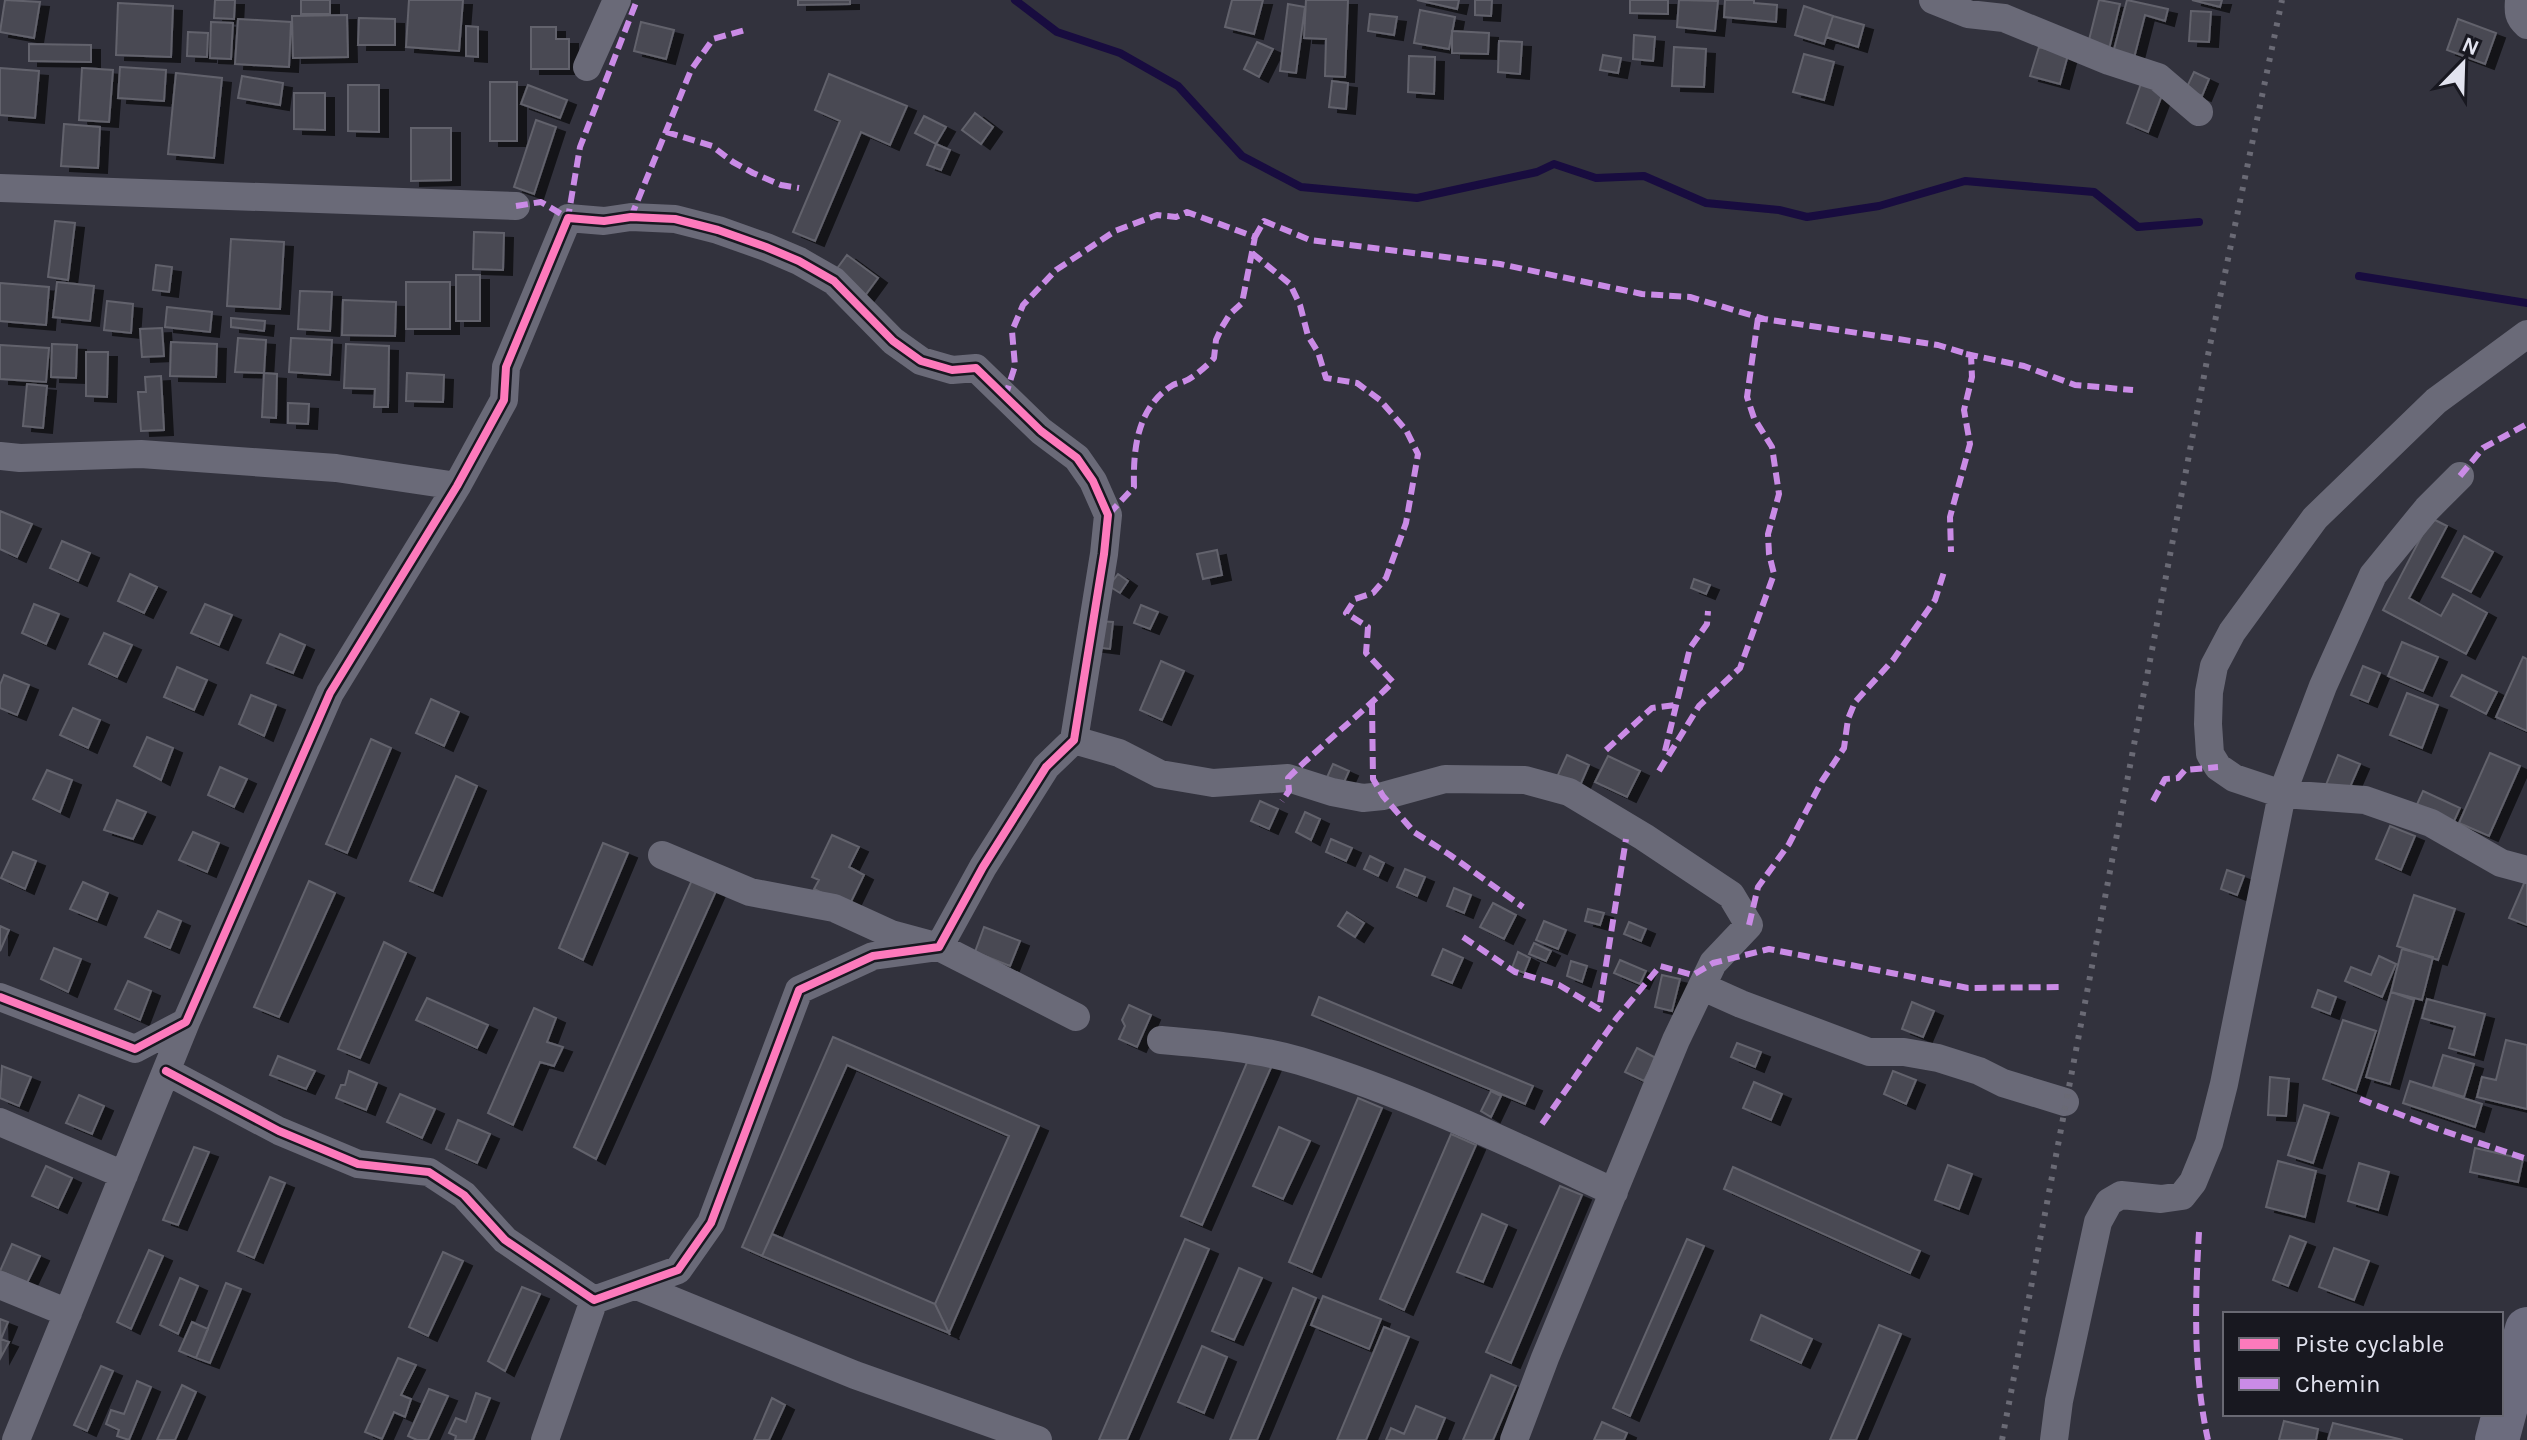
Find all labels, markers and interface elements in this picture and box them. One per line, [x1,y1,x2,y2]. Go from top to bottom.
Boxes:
north arrow [2423,24,2503,104]
text: N [2458,31,2483,62]
legend [2223,1312,2503,1416]
text: Piste cyclable [2295,1330,2444,1358]
text: Chemin [2295,1370,2381,1398]

